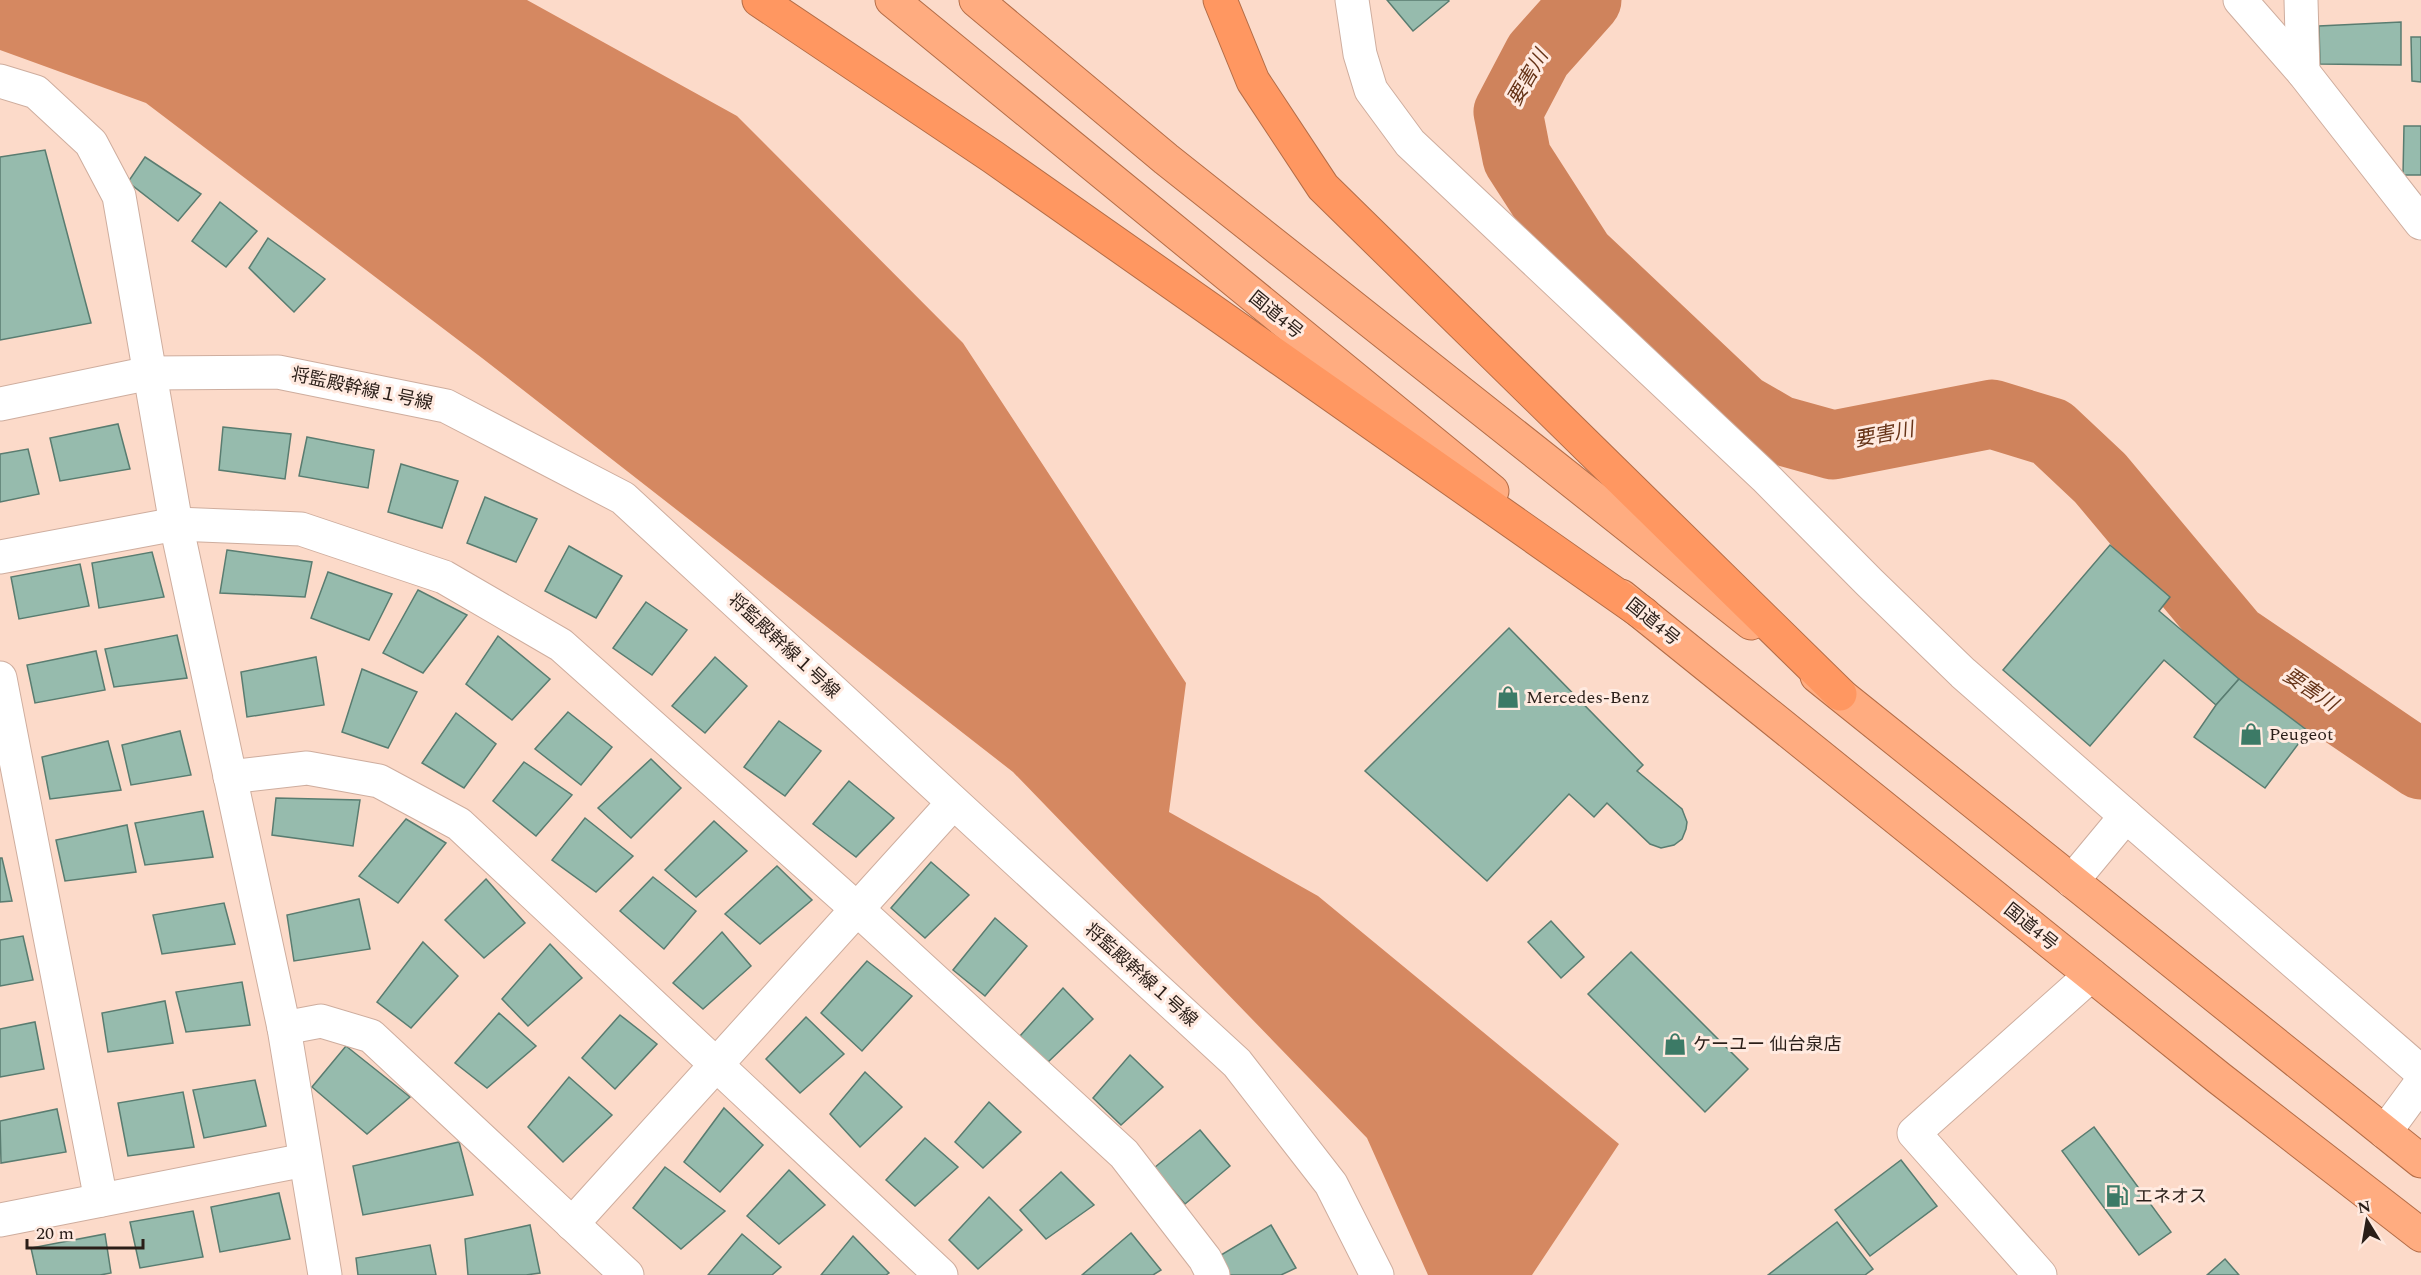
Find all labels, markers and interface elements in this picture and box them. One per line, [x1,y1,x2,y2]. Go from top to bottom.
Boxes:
water label: 要害川 [1500,43,1557,111]
street label: 国道4号 [1243,285,1309,345]
street label: 将監殿幹線１号線 [289,361,435,417]
water label: 要害川 [1852,414,1918,455]
street label: 将監殿幹線１号線 [722,587,846,705]
street label: 国道4号 [1620,592,1686,652]
water label: 要害川 [2277,661,2345,720]
shop icon: Mercedes-Benz [1495,684,1521,710]
place label: Mercedes-Benz [1526,684,1650,711]
shop icon: Peugeot [2238,721,2264,747]
place label: Peugeot [2269,721,2333,748]
street label: 国道4号 [1998,897,2064,957]
street label: 将監殿幹線１号線 [1078,917,1204,1033]
shop icon: ケーユー 仙台泉店 [1662,1031,1688,1057]
place label: ケーユー 仙台泉店 [1693,1031,1842,1058]
fuel station icon: エネオス [2104,1183,2130,1209]
place label: エネオス [2135,1183,2207,1210]
north arrow [2337,1191,2397,1251]
text: N [2356,1194,2373,1220]
scale bar [27,1212,142,1250]
text: 20 m [36,1220,74,1247]

